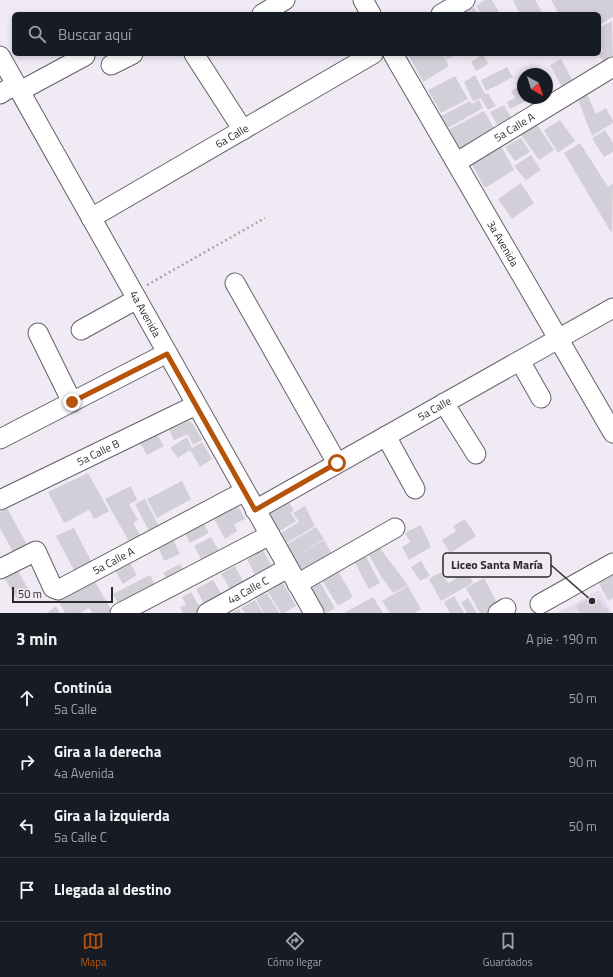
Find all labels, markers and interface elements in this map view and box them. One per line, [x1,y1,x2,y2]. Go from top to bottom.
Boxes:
search box [12,12,601,56]
icon: search [26,23,48,45]
text: Buscar aquí [58,23,131,46]
north arrow [517,68,553,104]
street label: 5a Calle A [491,108,538,146]
street label: 6a Calle [212,120,252,152]
street label: 3a Avenida [483,217,523,270]
street label: 4a Avenida [126,288,165,340]
route end [63,393,81,411]
street label: 5a Calle [415,393,455,425]
street label: 5a Calle B [74,435,122,470]
route start [328,454,346,472]
street label: 5a Calle A [90,543,137,578]
callout: Liceo Santa María [443,553,551,577]
text: Liceo Santa María [451,555,543,574]
street label: 4a Calle C [225,572,272,608]
scale bar [12,585,113,604]
text: 50 m [18,586,42,602]
text: 3 min [16,626,57,652]
text: A pie · 190 m [526,629,597,649]
text: Continúa [54,676,112,699]
icon: ahead [16,687,38,709]
text: 50 m [569,688,597,708]
text: 5a Calle [54,699,97,719]
text: Gira a la derecha [54,740,161,763]
icon: right [16,751,38,773]
text: 90 m [569,752,597,772]
text: 4a Avenida [54,763,114,783]
text: Gira a la izquierda [54,804,170,827]
icon: left [16,815,38,837]
text: 50 m [569,816,597,836]
text: 5a Calle C [54,827,107,847]
text: Llegada al destino [54,878,171,901]
icon: arrive [16,879,38,901]
tab: Mapa [80,930,106,970]
tab: Cómo llegar [267,930,322,970]
tab: Guardados [483,930,533,970]

